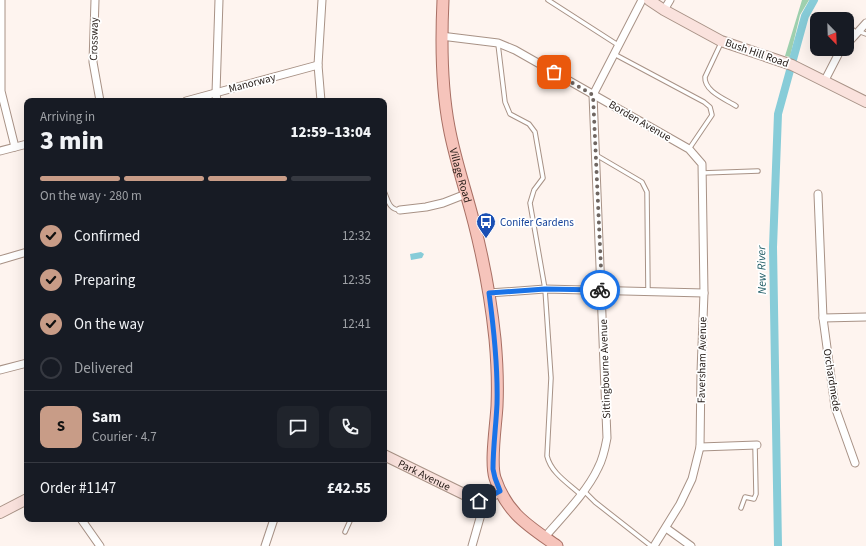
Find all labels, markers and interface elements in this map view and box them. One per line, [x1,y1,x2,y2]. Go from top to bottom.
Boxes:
north arrow [810,12,854,56]
map controls [810,12,854,56]
street label: Crossway [86,17,102,61]
street label: Bush Hill Road [723,35,791,71]
pin [537,55,571,89]
icon: bag [543,61,565,83]
street label: Manorway [227,70,277,96]
street label: Borden Avenue [606,97,674,145]
text: Arriving in [40,108,95,126]
text: 3 min [40,122,104,159]
text: 12:59–13:04 [290,122,371,143]
street label: Village Road [446,146,476,204]
text: On the way · 280 m [40,187,142,205]
bus stop icon: Conifer Gardens [475,211,497,239]
place label: Conifer Gardens [500,215,574,230]
icon: check [40,225,62,247]
text: Confirmed [74,226,140,247]
text: 12:32 [342,227,371,245]
water label: New River [753,245,771,294]
icon: check [40,269,62,291]
text: Preparing [74,270,135,291]
courier [580,270,620,310]
text: 12:35 [342,271,371,289]
icon: bike [589,279,611,301]
icon: check [40,313,62,335]
text: On the way [74,314,144,335]
text: 12:41 [342,315,371,333]
street label: Faversham Avenue [694,316,710,403]
street label: Sittingbourne Avenue [596,318,614,419]
street label: Orchardmede [820,347,844,413]
text: Delivered [74,358,133,379]
button: chat [277,406,319,448]
button: phone [329,406,371,448]
text: Sam [92,407,121,428]
text: S [57,416,65,437]
text: Courier · 4.7 [92,428,157,446]
street label: Park Avenue [396,456,454,494]
text: Order #1147 [40,478,116,499]
text: £42.55 [327,478,371,499]
pin [462,484,496,518]
icon: home [468,490,490,512]

